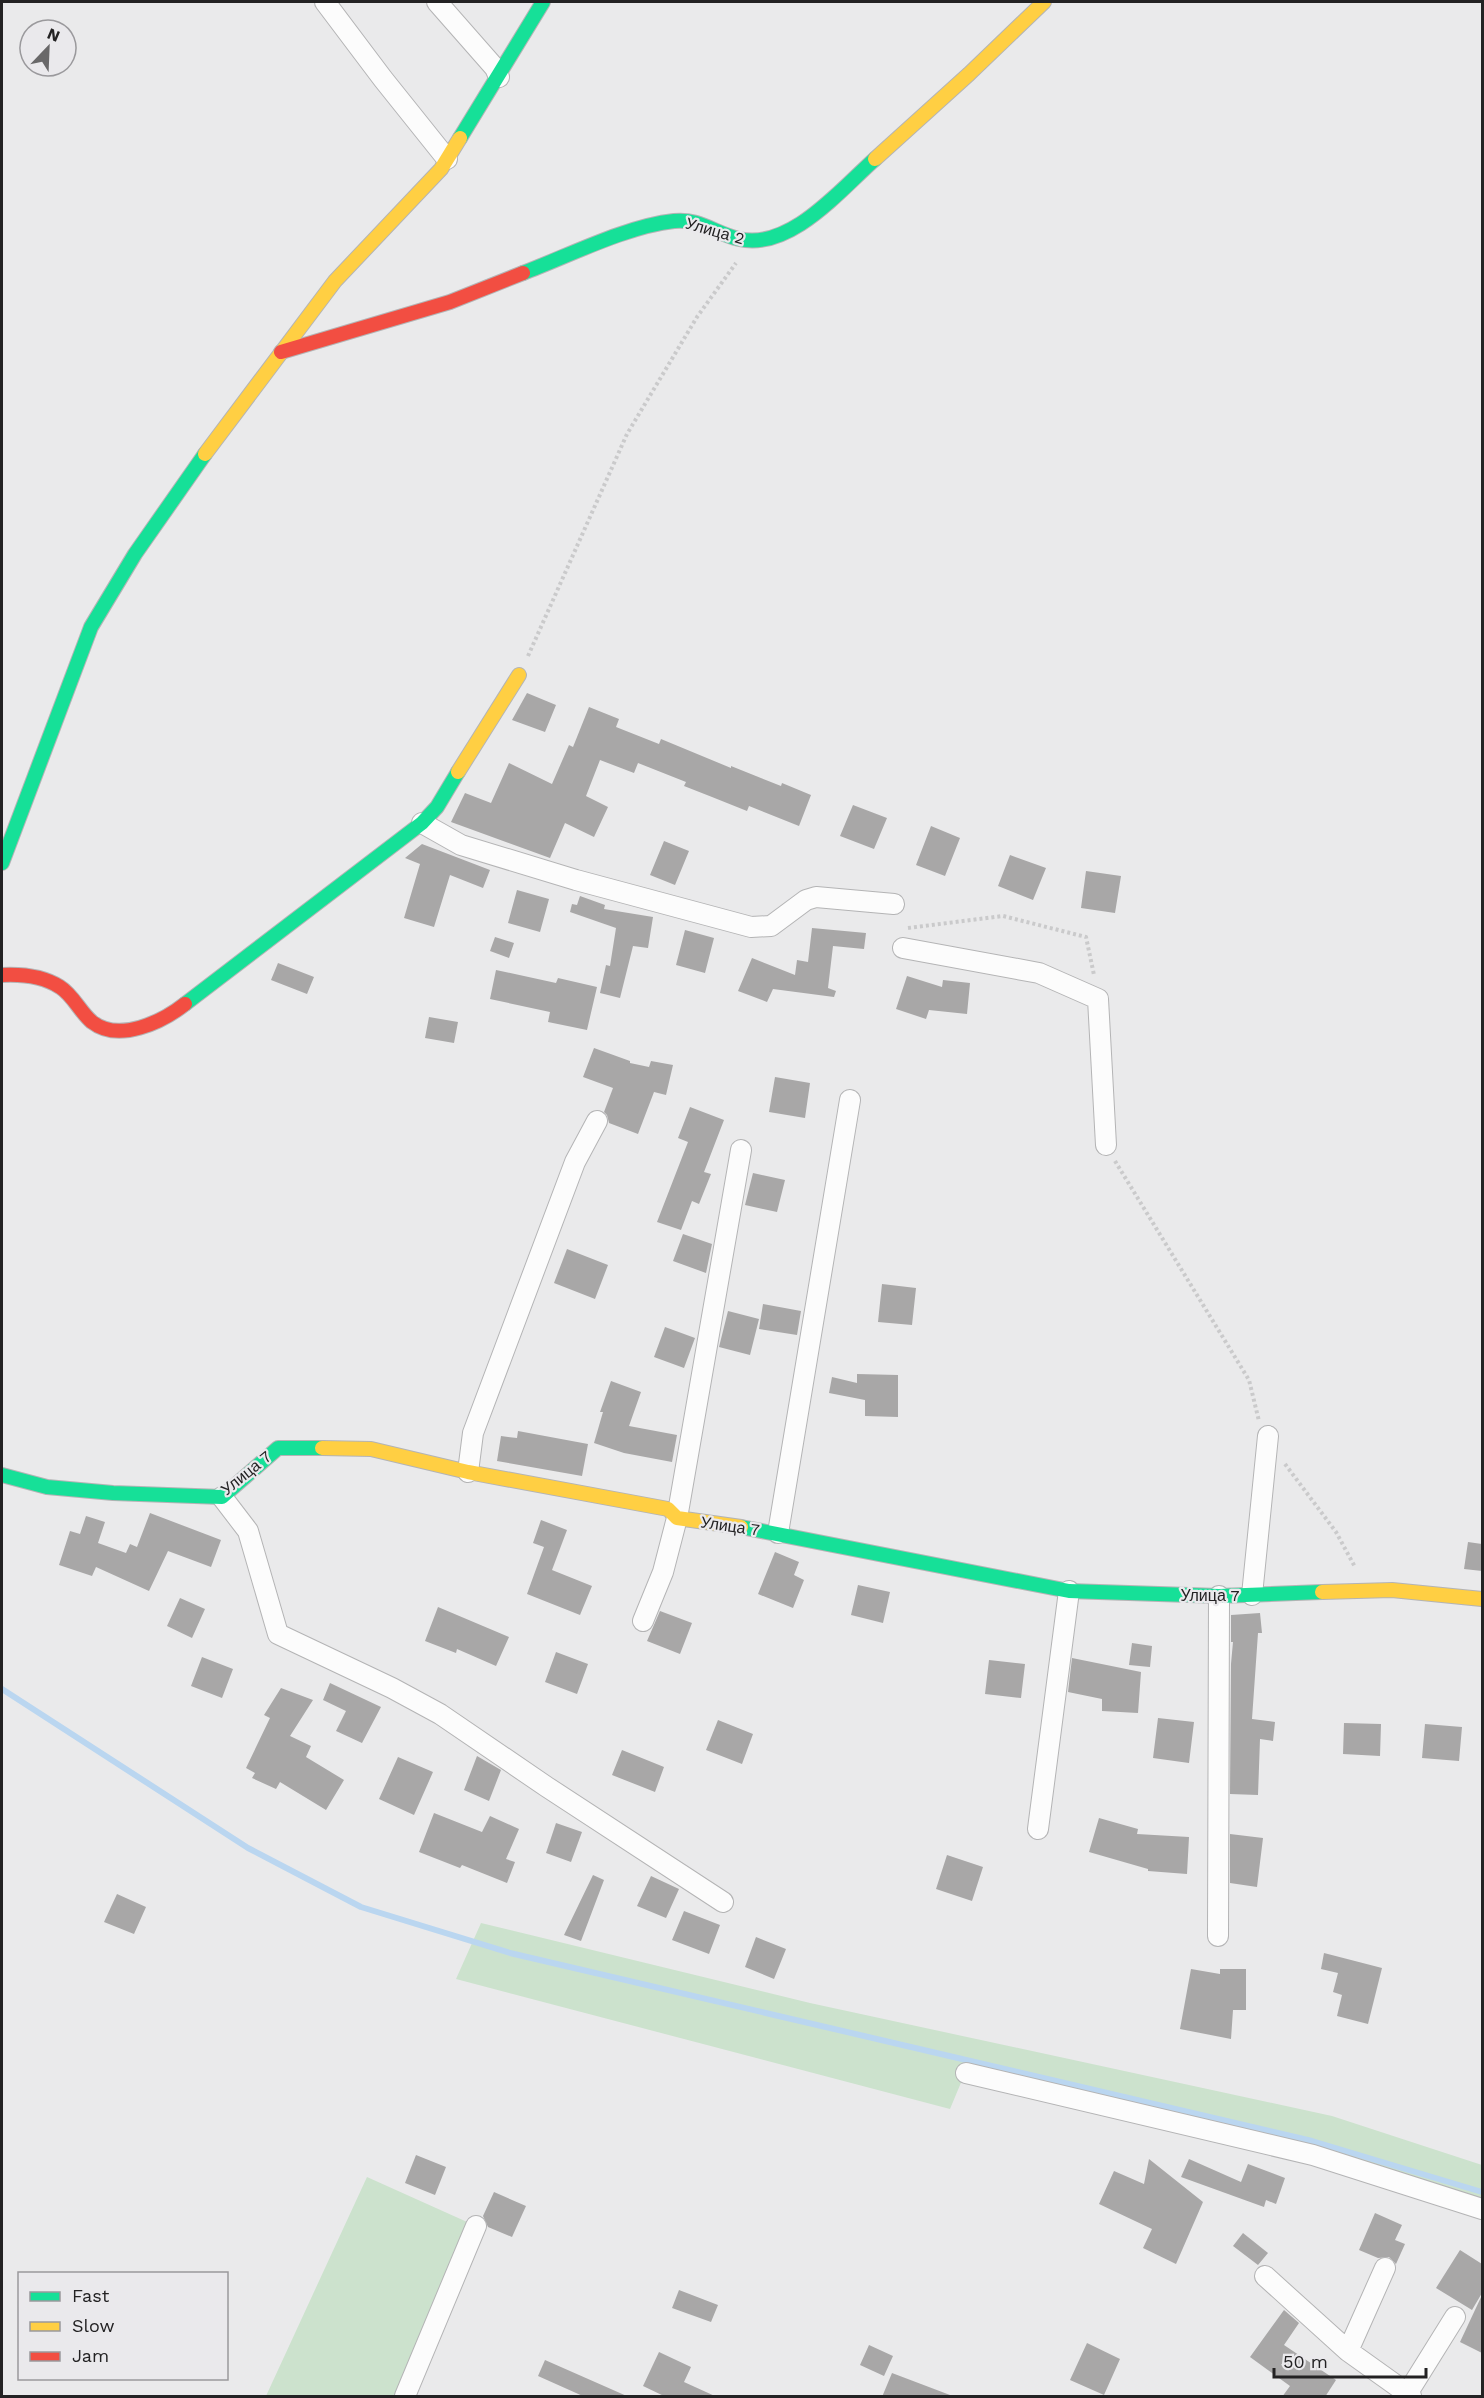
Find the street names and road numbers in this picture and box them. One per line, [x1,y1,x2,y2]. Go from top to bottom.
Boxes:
street label: Улица 2 [683,214,747,248]
street label: Улица 7 [217,1447,275,1499]
street label: Улица 7 [699,1512,761,1540]
street label: Улица 7 [1180,1586,1240,1605]

